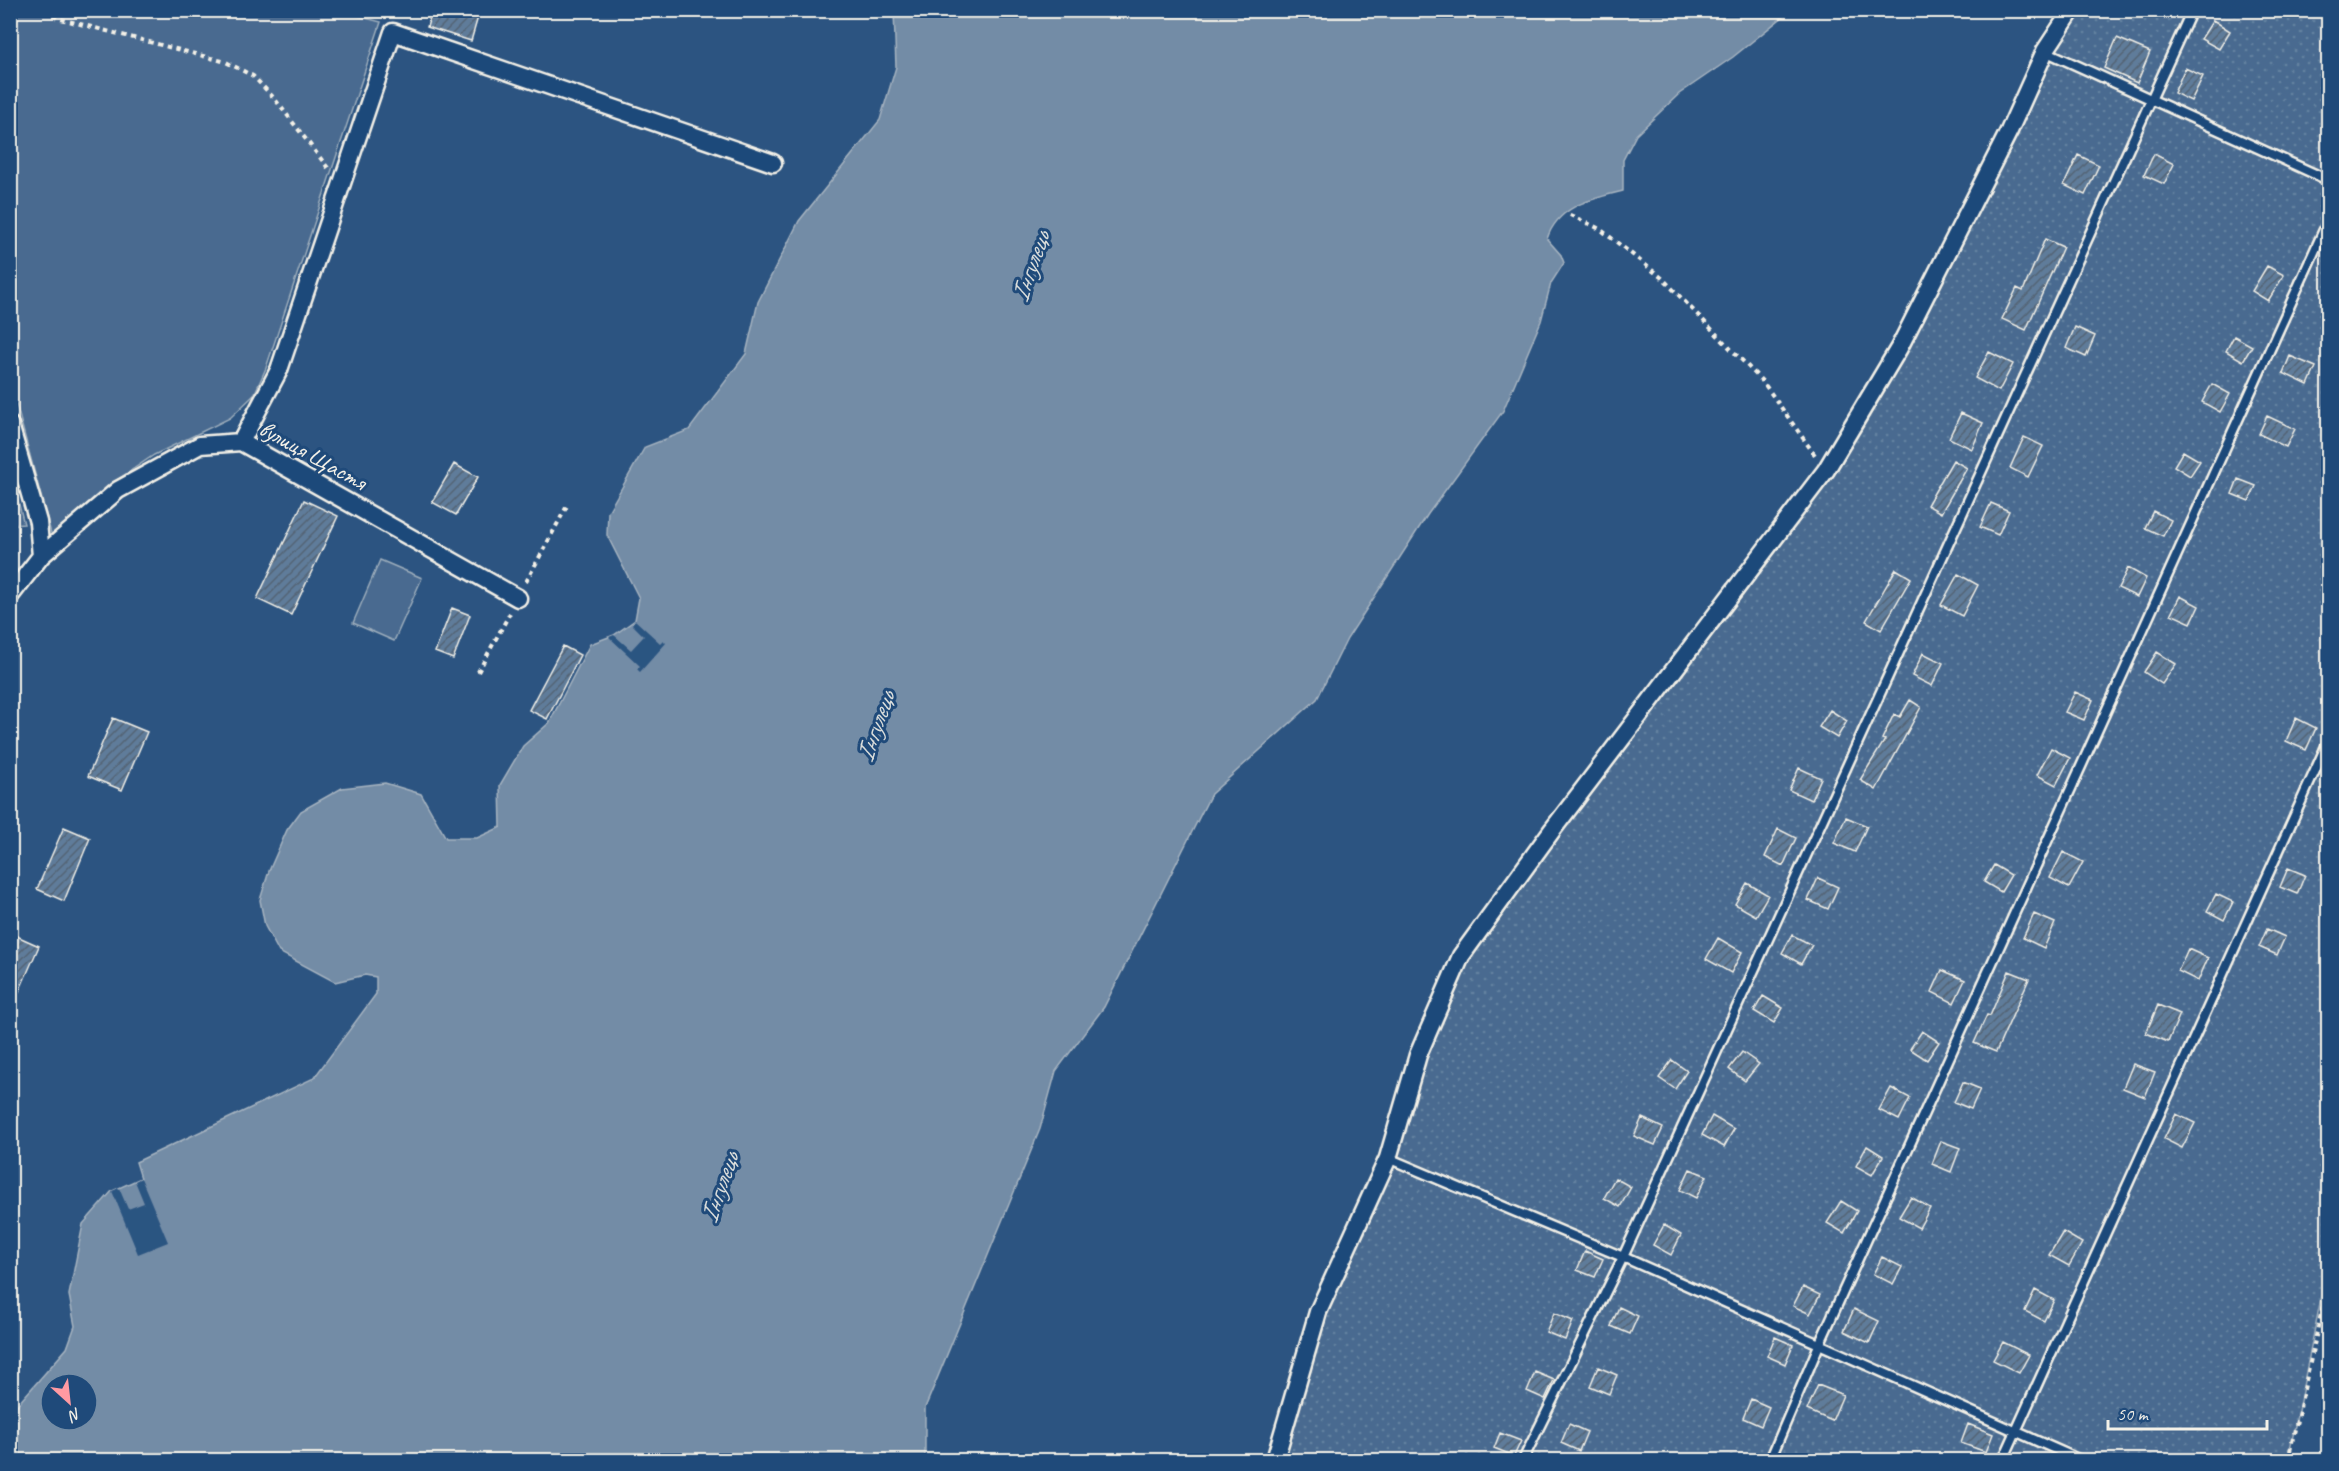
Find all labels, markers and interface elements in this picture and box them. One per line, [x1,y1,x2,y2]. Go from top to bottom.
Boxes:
water label: Інгулець [1003,225,1058,306]
street label: вулиця Щастя [254,413,373,497]
water label: Інгулець [848,685,903,766]
water label: Інгулець [692,1146,747,1227]
north arrow [39,1372,99,1432]
scale bar [2108,1393,2267,1431]
text: N [64,1403,84,1427]
text: 50 m [2117,1403,2150,1425]

